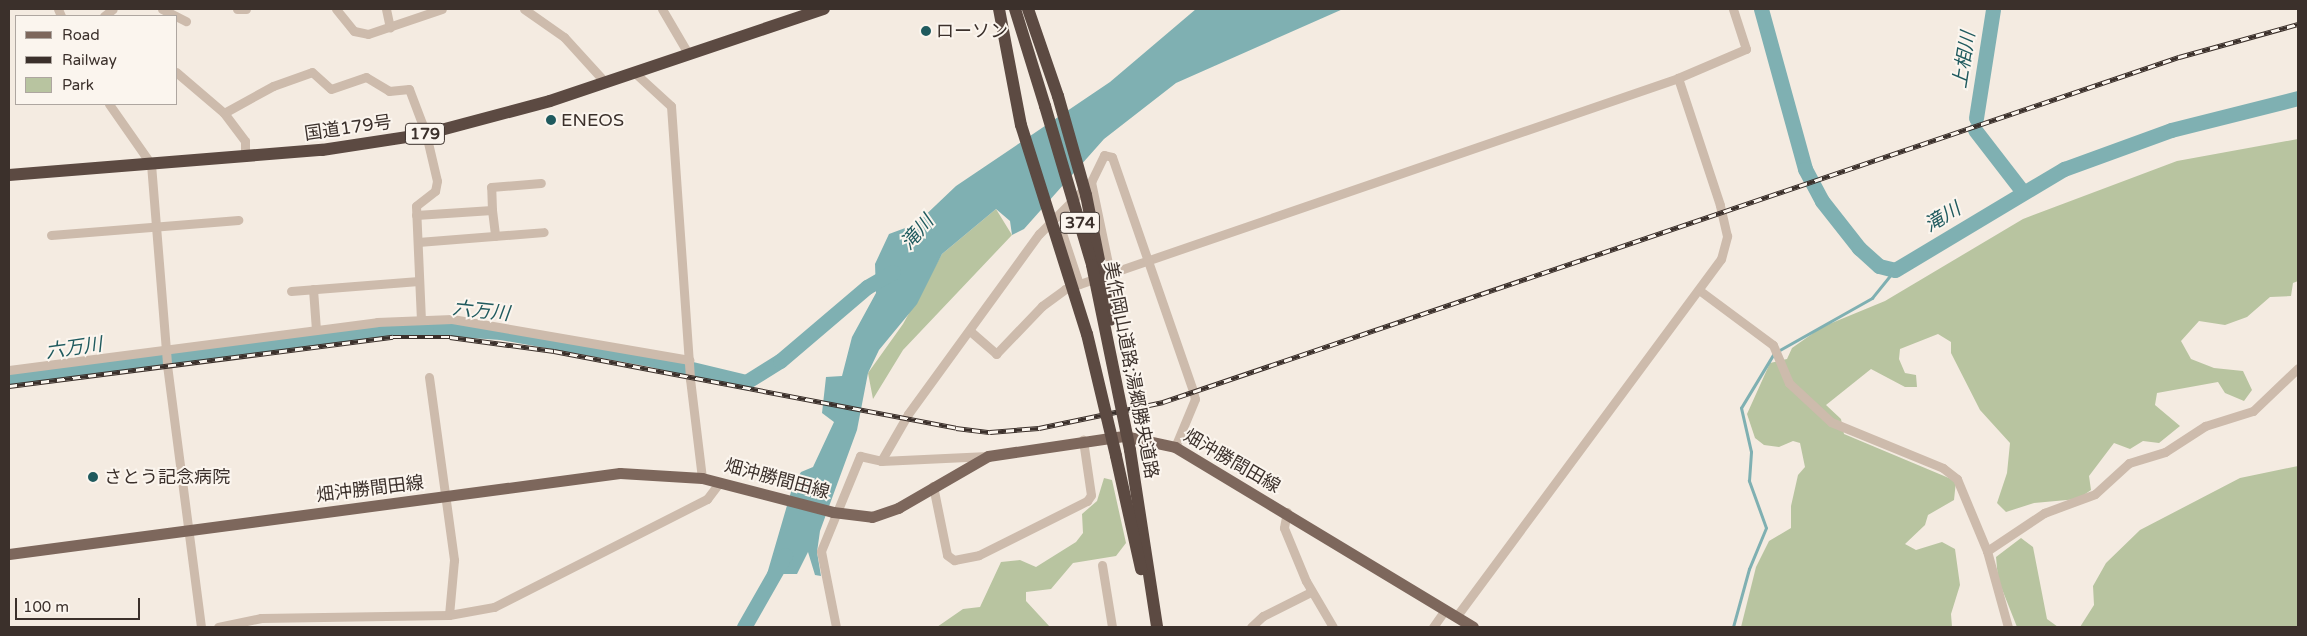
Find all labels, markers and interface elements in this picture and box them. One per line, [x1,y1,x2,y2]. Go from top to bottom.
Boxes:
legend [15,15,178,105]
place label: ローソン [936,20,1008,42]
marker: ローソン [920,25,932,37]
text: Road [62,26,100,44]
water label: 上相川 [1949,30,1981,90]
text: Railway [62,51,117,69]
text: Park [62,76,94,94]
place label: ENEOS [561,109,624,131]
street label: 国道179号 [303,111,393,145]
marker: ENEOS [545,114,557,126]
road number: 179 [404,120,446,148]
water label: 滝川 [1921,198,1965,238]
road number: 374 [1059,210,1101,237]
water label: 滝川 [897,211,939,255]
street label: 美作岡山道路;湯郷勝央道路 [1099,260,1163,480]
water label: 六万川 [451,298,511,326]
water label: 六万川 [44,334,104,364]
street label: 畑沖勝間田線 [1180,425,1284,497]
street label: 畑沖勝間田線 [722,455,832,503]
place label: さとう記念病院 [104,466,230,488]
marker: さとう記念病院 [86,470,100,484]
street label: 畑沖勝間田線 [315,472,425,506]
scale bar [18,588,142,620]
text: 100 m [23,598,69,616]

